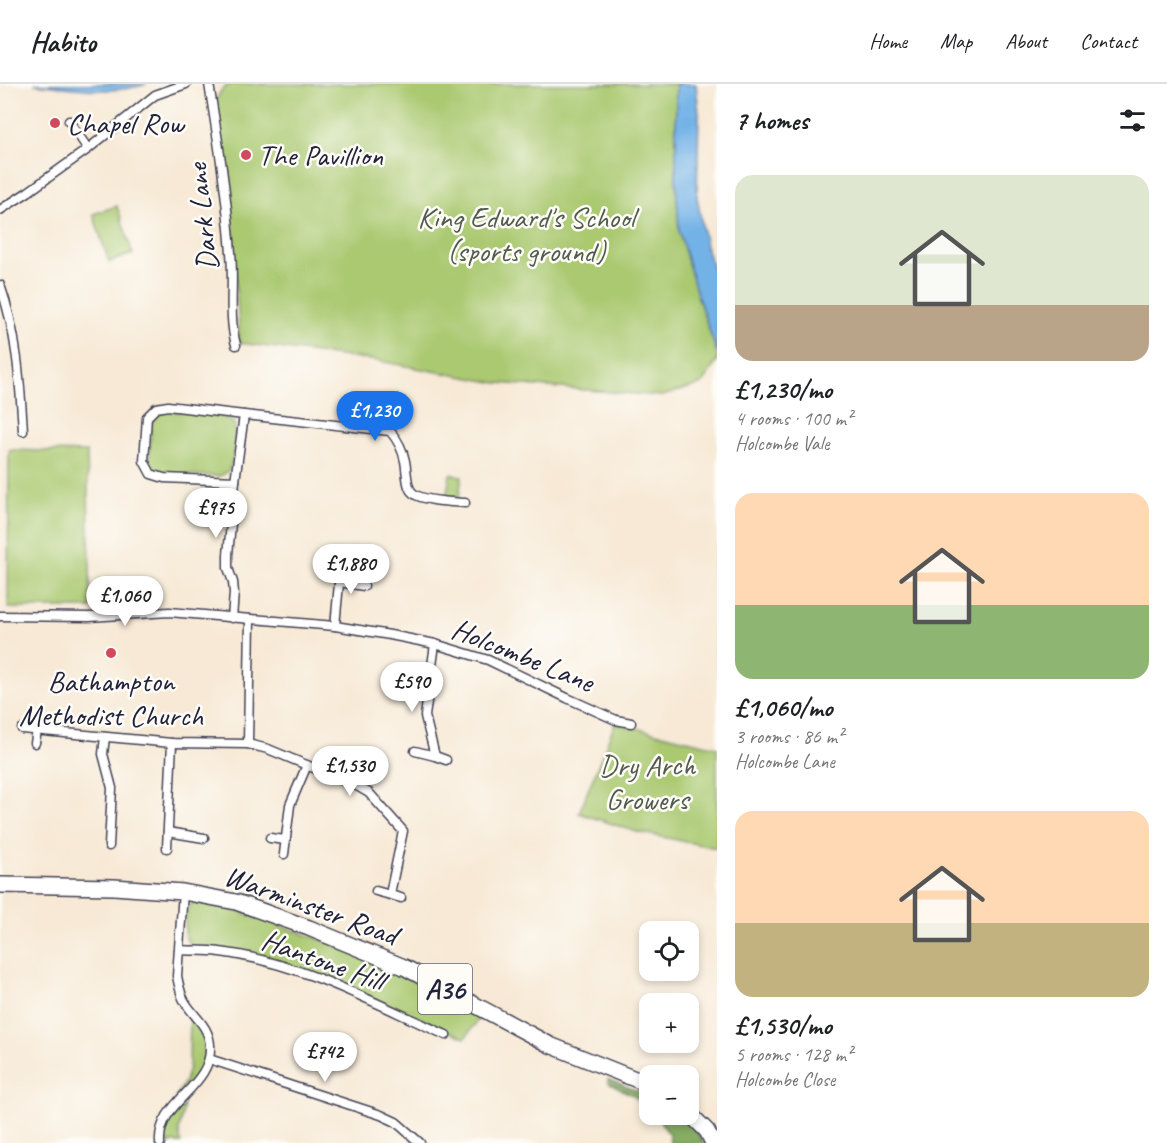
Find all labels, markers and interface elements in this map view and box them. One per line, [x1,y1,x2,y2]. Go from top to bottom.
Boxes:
text: Habito [30,24,96,59]
text: Home [869,28,907,54]
text: Map [940,28,972,54]
text: About [1005,28,1047,54]
text: Contact [1080,28,1137,54]
place label: Chapel Row [67,104,186,142]
text: 7 homes [735,104,808,137]
icon: filters [1116,104,1149,137]
marker: Chapel Row [48,116,62,130]
place label: The Pavillion [258,136,384,174]
marker: The Pavillion [239,148,253,162]
street label: Dark Lane [177,159,227,272]
park label: King Edward's School (sports ground) [417,198,639,270]
icon: home [888,214,996,322]
text: £1,230/mo [735,373,832,406]
pin: £1,230 [326,391,424,442]
text: £1,230 [351,398,399,423]
text: 4 rooms · 100 m² [735,406,852,431]
text: Holcombe Vale [735,431,829,456]
pin: £975 [180,488,252,539]
text: £975 [198,495,234,520]
icon: home [888,532,996,640]
pin: £1,880 [302,544,400,595]
text: £1,880 [327,551,375,576]
pin: £1,060 [76,576,174,627]
text: £1,060 [100,583,150,608]
street label: Holcombe Lane [446,609,602,701]
marker: Bathampton Methodist Church [104,646,118,660]
place label: Bathampton Methodist Church [19,662,203,734]
pin: £590 [376,662,448,713]
text: £590 [394,669,430,694]
text: £1,060/mo [735,691,833,724]
text: 3 rooms · 86 m² [735,724,843,749]
pin: £1,530 [301,746,399,797]
park label: Dry Arch Growers [599,746,696,818]
text: Holcombe Lane [735,749,835,774]
text: £1,530 [326,753,374,778]
icon: home [888,850,996,958]
street label: Warminster Road [219,856,407,955]
street label: Hantone Hill [257,920,394,1001]
map controls [639,921,699,1125]
button: locate [639,921,699,981]
road number: A36 [418,964,472,1014]
button: + [639,993,699,1053]
text: £1,530/mo [735,1009,832,1042]
pin: £742 [289,1032,361,1083]
text: £742 [307,1039,343,1064]
text: 5 rooms · 128 m² [735,1042,852,1067]
button: − [639,1065,699,1125]
text: Holcombe Close [735,1067,835,1092]

